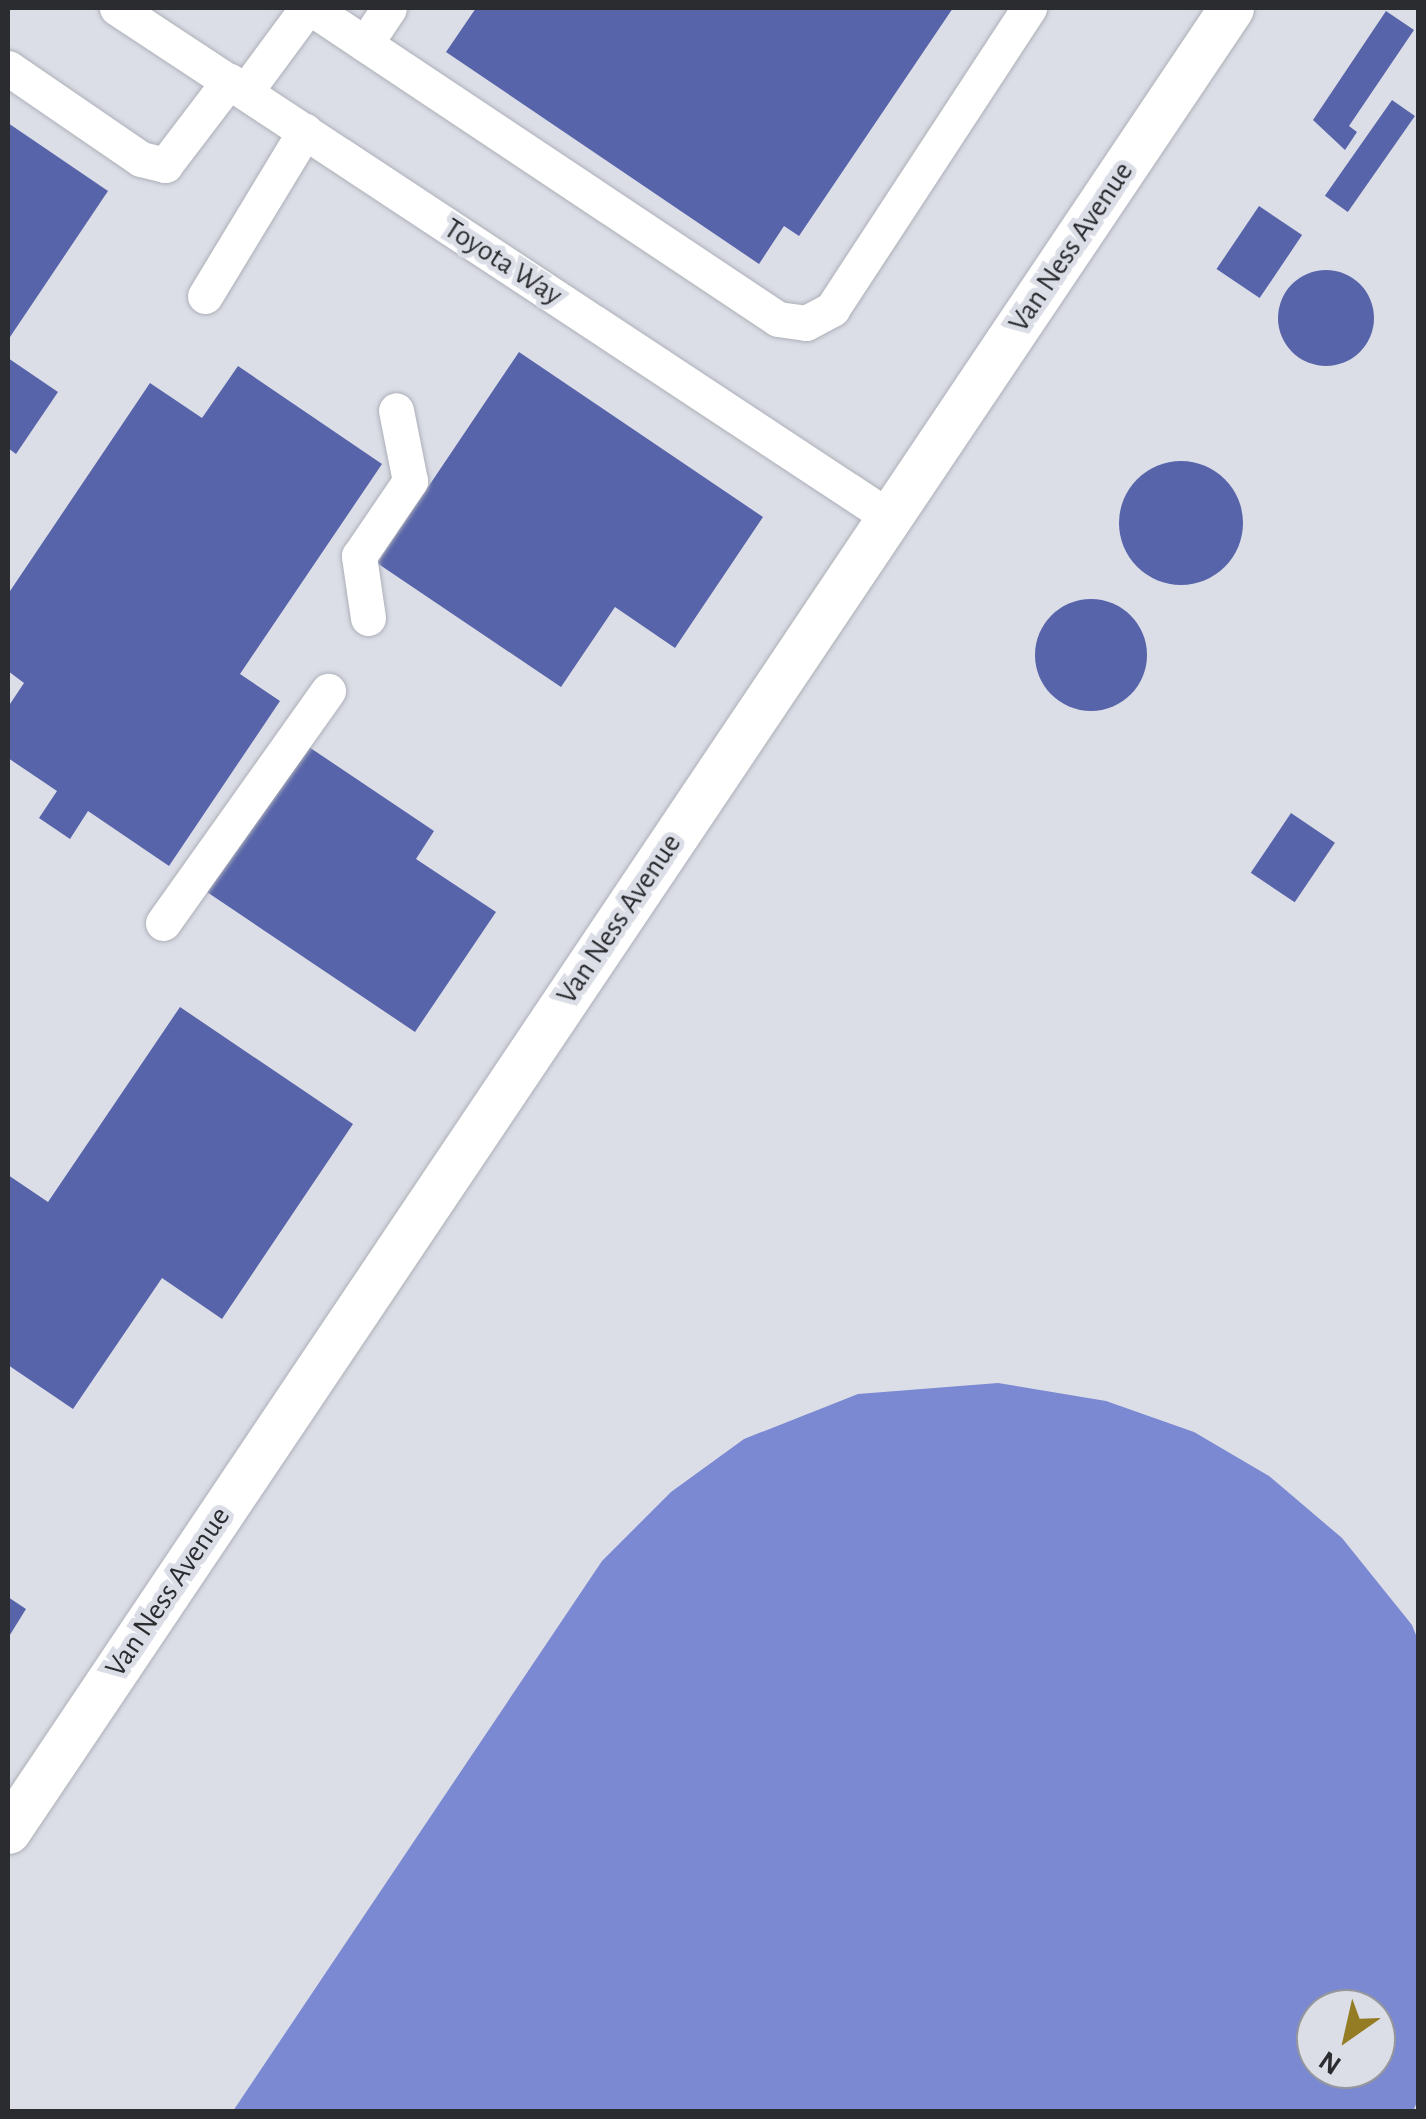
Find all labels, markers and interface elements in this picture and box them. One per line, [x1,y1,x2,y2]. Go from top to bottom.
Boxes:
street label: Van Ness Avenue [1001,155,1141,339]
street label: Toyota Way [437,210,569,314]
street label: Van Ness Avenue [549,827,689,1011]
street label: Van Ness Avenue [98,1500,238,1684]
north arrow [1296,1989,1396,2089]
text: N [1314,2045,1346,2079]

